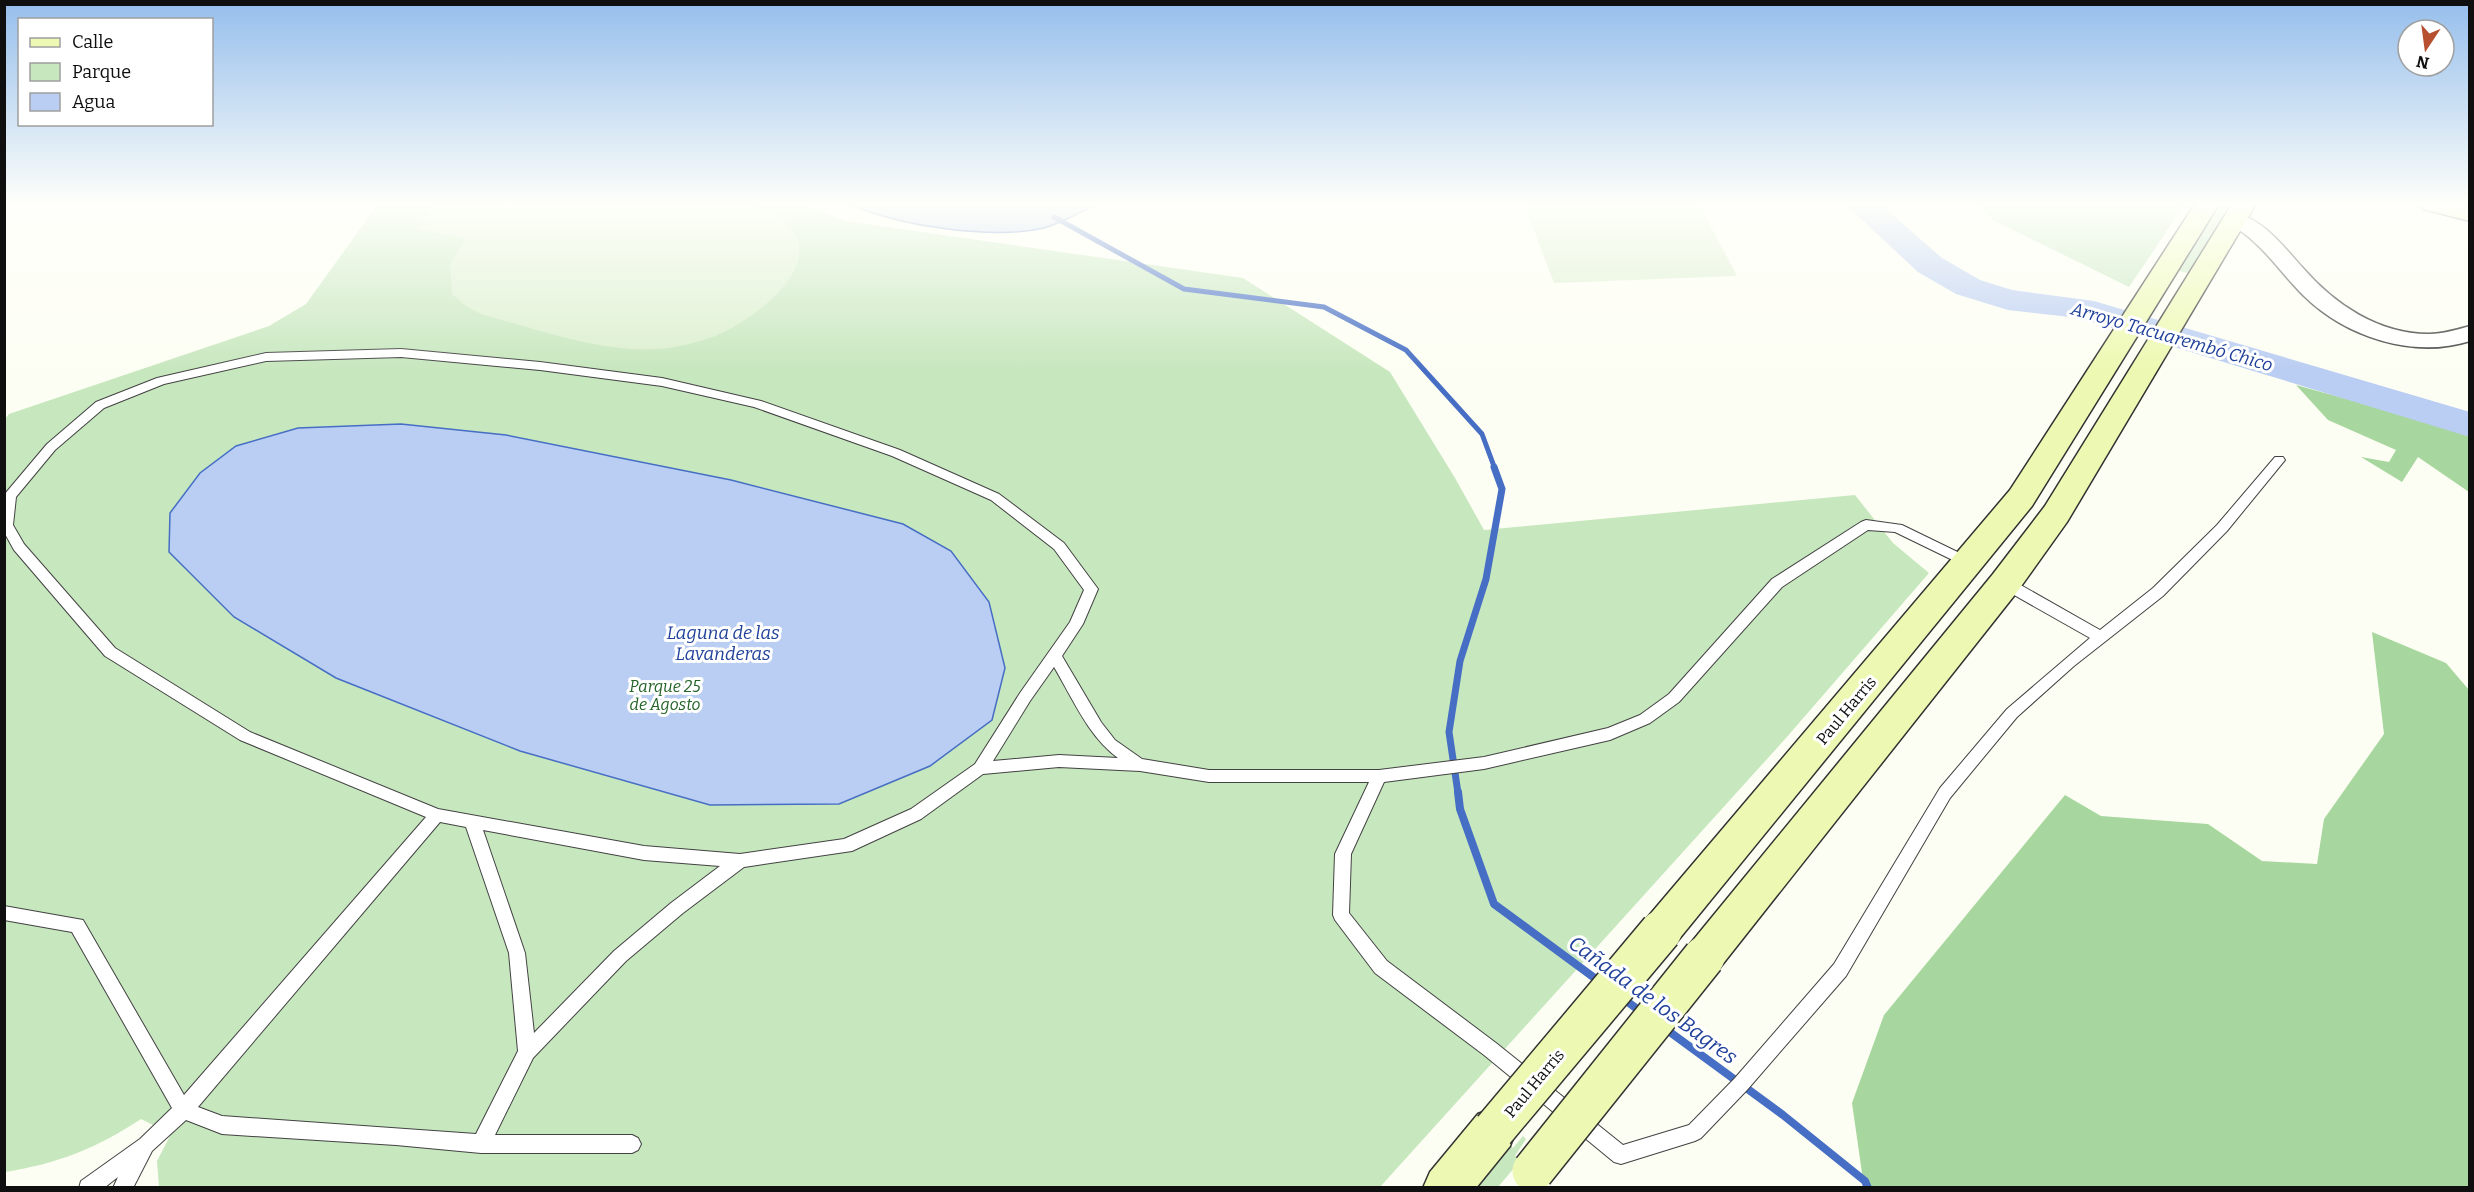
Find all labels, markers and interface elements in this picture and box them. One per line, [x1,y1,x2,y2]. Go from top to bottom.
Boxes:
legend [18,18,213,126]
north arrow [2396,18,2456,78]
text: Calle [72,31,113,53]
text: N [2415,51,2431,73]
text: Parque [72,61,131,83]
text: Agua [72,91,116,113]
water label: Arroyo Tacuarembó Chico [2068,297,2275,376]
water label: Laguna de las Lavanderas [666,622,780,665]
street label: Paul Harris [1812,672,1880,748]
park label: Parque 25 de Agosto [629,677,701,714]
water label: Cañada de los Bagres [1563,930,1743,1070]
street label: Paul Harris [1500,1045,1568,1121]

